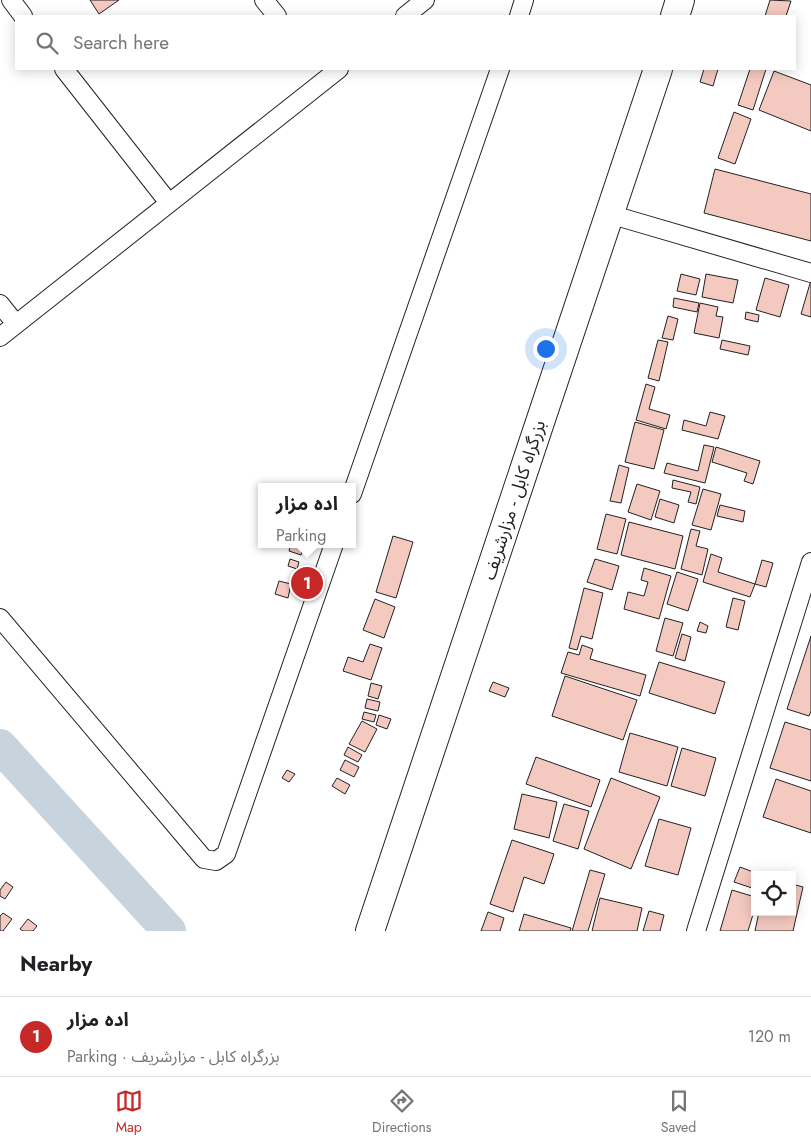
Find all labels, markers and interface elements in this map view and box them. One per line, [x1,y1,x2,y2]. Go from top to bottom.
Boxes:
search box [15,15,796,70]
icon: search [33,29,61,57]
text: Search here [73,29,169,56]
your location [533,336,559,362]
street label: بزرگراه کابل - مزارشریف [476,417,552,583]
popup [258,483,356,548]
text: اده مزار [276,490,338,517]
text: Parking [276,524,326,547]
pin: 1 [291,564,323,602]
map controls [751,871,796,916]
button: locate [751,871,796,916]
text: Nearby [20,949,92,979]
text: اده مزار [67,1006,129,1033]
text: 1 [32,1025,40,1048]
text: 120 m [748,1025,791,1048]
text: Parking · بزرگراه کابل - مزارشریف [67,1045,280,1068]
tab: Map [115,1087,143,1137]
tab: Directions [372,1087,431,1137]
tab: Saved [661,1087,696,1137]

